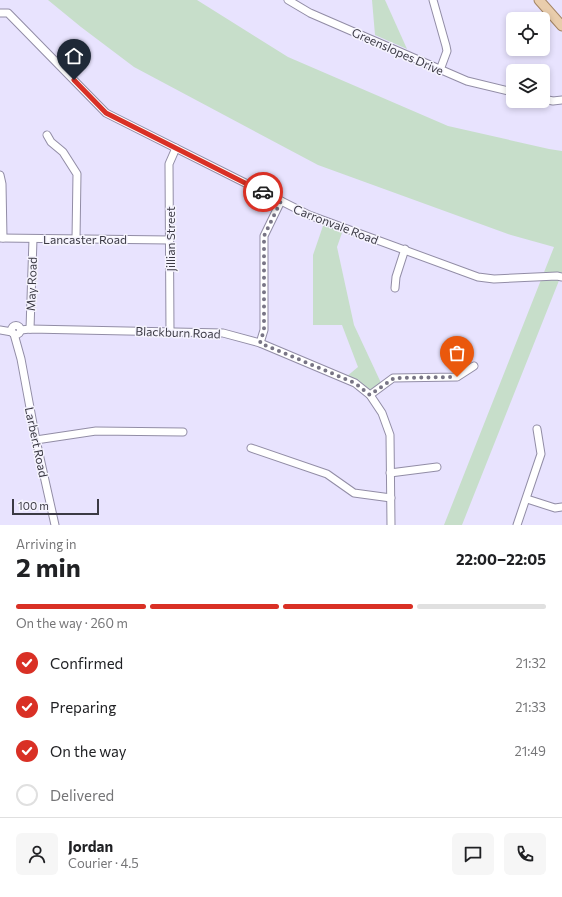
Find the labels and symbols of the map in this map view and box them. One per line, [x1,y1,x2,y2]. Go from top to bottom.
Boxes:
street label: Greenslopes Drive [350,25,446,77]
pin [57,39,91,80]
courier [243,172,283,212]
street label: Carronvale Road [292,201,380,247]
street label: Jillian Street [163,206,178,272]
street label: Lancaster Road [43,232,127,246]
street label: May Road [23,257,39,311]
street label: Blackburn Road [135,324,221,340]
pin [440,336,474,377]
street label: Larbert Road [23,406,51,478]
scale bar [12,497,99,516]

